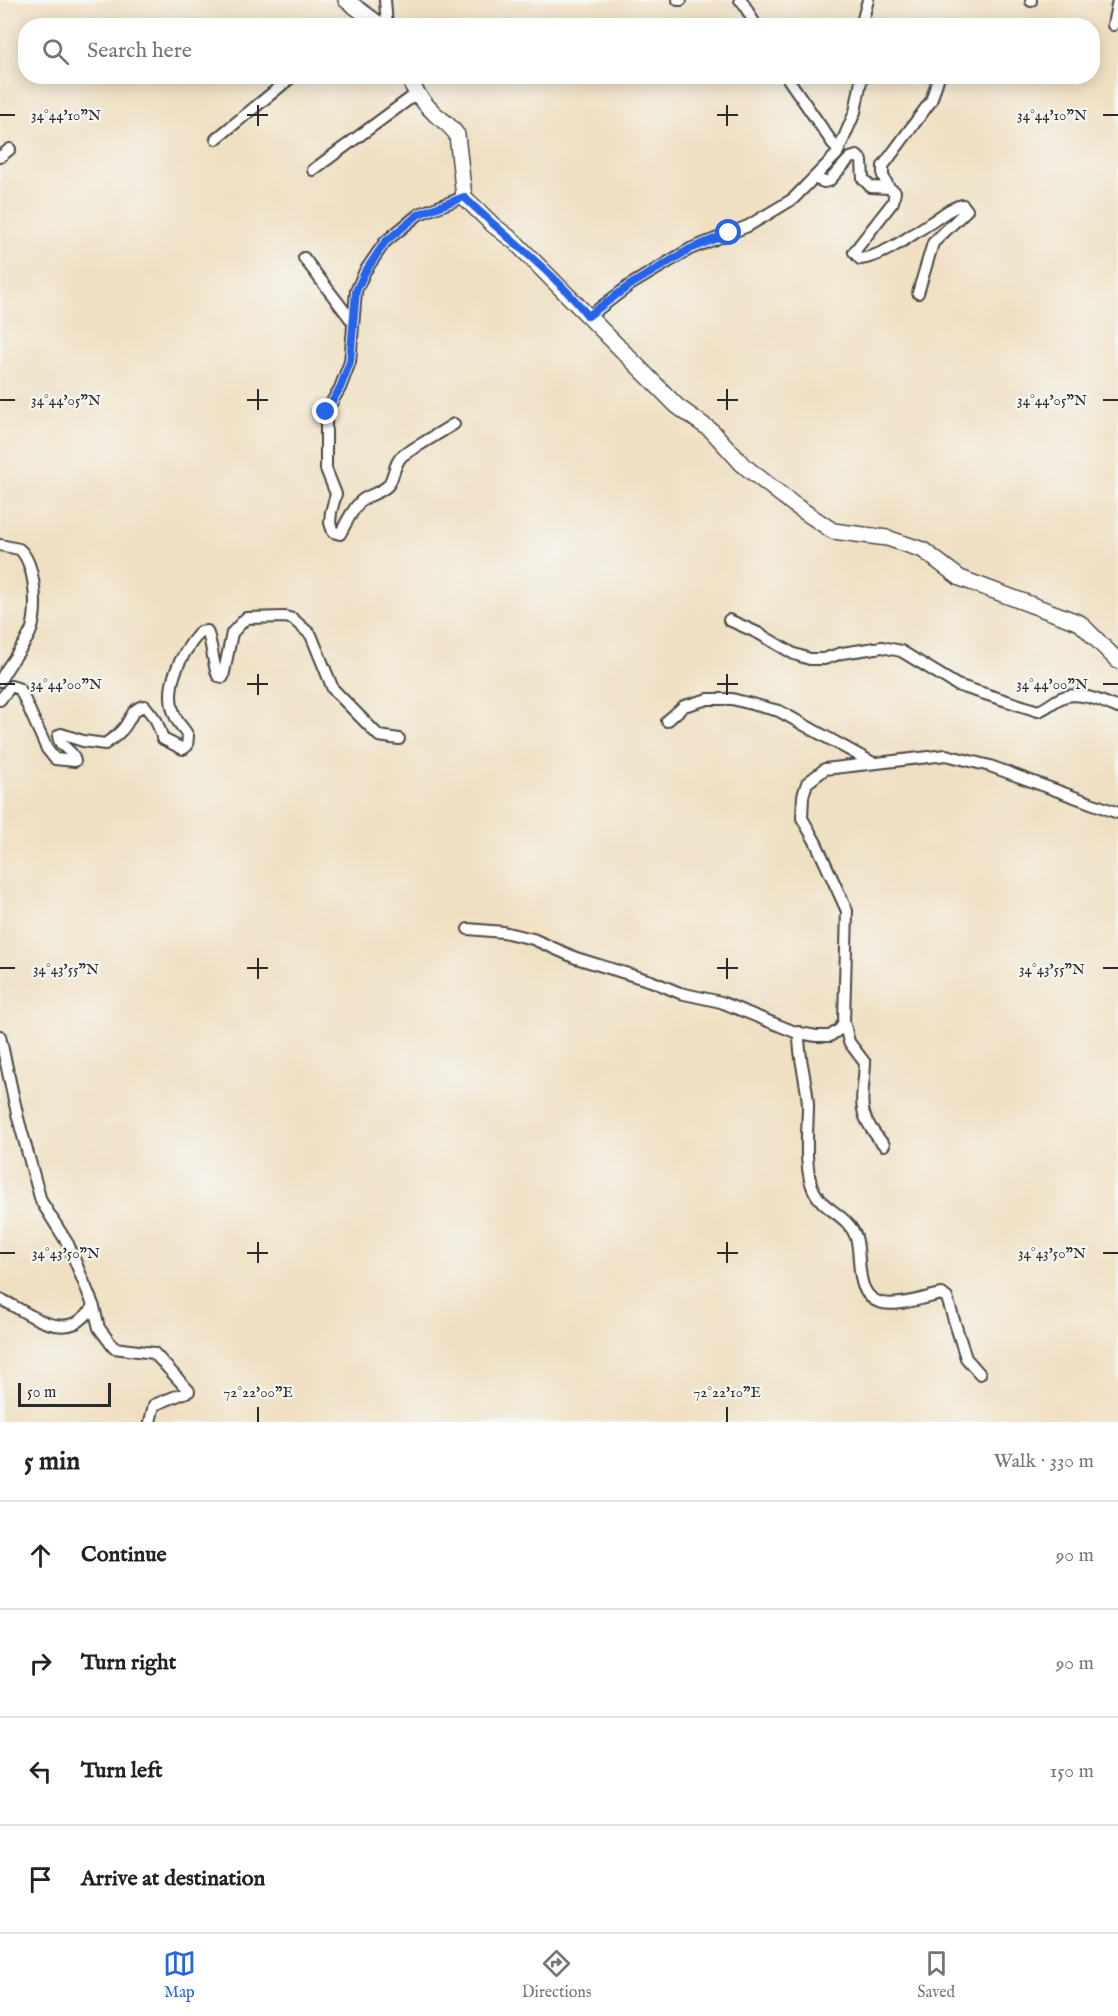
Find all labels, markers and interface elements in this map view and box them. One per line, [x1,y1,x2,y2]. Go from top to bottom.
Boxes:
search box [18,18,1100,84]
icon: search [39,35,72,68]
text: Search here [87,37,192,65]
text: 34°44'10"N [31,106,101,125]
text: 34°44'10"N [1017,106,1087,125]
route start [715,219,741,245]
text: 34°44'05"N [31,391,101,410]
text: 34°44'05"N [1017,391,1087,410]
route end [312,398,338,424]
text: 34°44'00"N [30,675,102,694]
text: 34°44'00"N [1016,675,1088,694]
text: 34°43'55"N [33,960,99,979]
text: 34°43'55"N [1019,960,1085,979]
text: 34°43'50"N [32,1244,100,1263]
text: 34°43'50"N [1018,1244,1086,1263]
scale bar [18,1380,111,1408]
text: 50 m [27,1383,56,1403]
text: 72°22'00"E [223,1383,293,1402]
text: 72°22'10"E [693,1383,761,1402]
text: 5 min [24,1445,80,1478]
text: Walk · 330 m [994,1449,1094,1474]
icon: ahead [24,1539,57,1572]
text: Continue [81,1541,167,1569]
text: 90 m [1056,1543,1094,1568]
icon: right [24,1647,57,1680]
text: Turn right [81,1649,176,1677]
text: 90 m [1056,1651,1094,1676]
icon: left [24,1755,57,1788]
text: Turn left [81,1757,163,1785]
text: 150 m [1050,1759,1094,1784]
icon: arrive [24,1863,57,1896]
text: Arrive at destination [81,1865,265,1893]
tab: Map [163,1947,196,2003]
tab: Directions [522,1947,591,2003]
tab: Saved [917,1947,955,2003]

